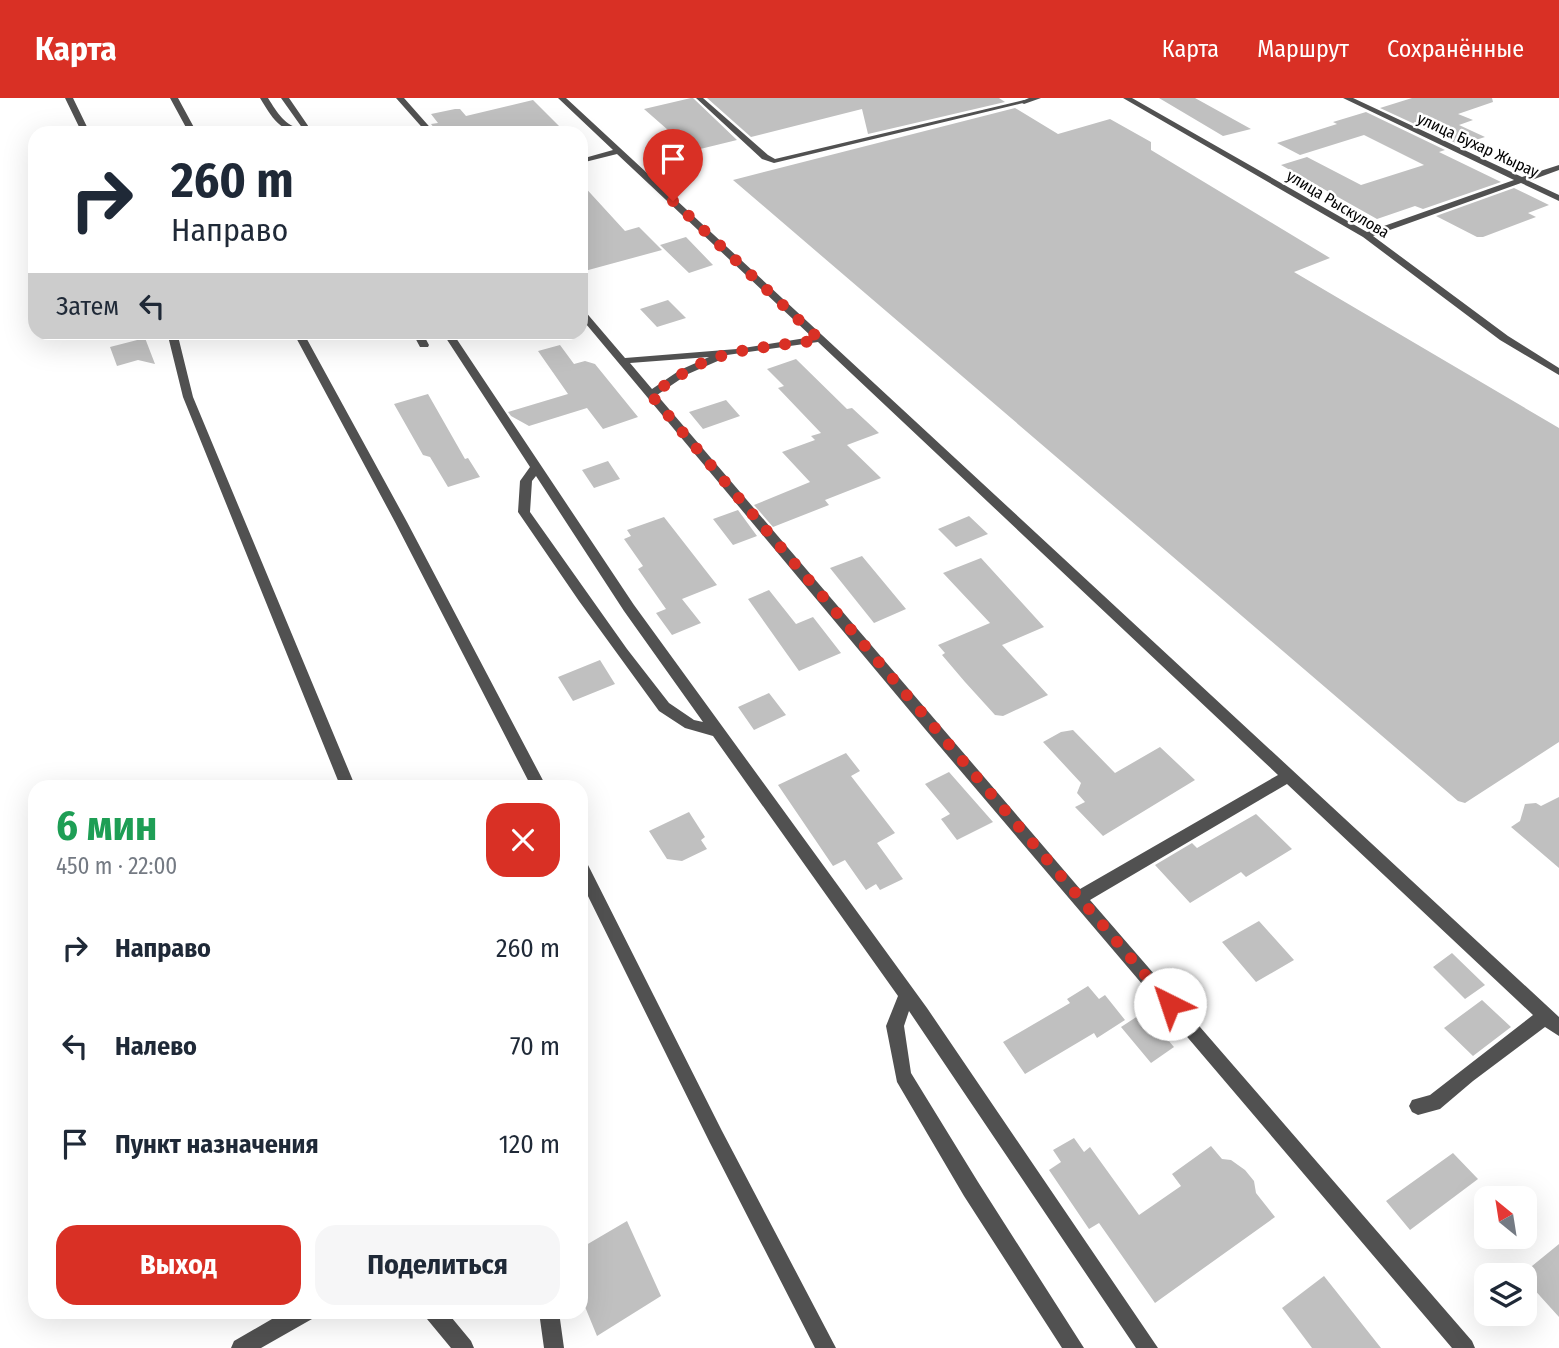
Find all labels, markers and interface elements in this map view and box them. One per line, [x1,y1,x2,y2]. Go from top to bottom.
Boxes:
text: Карта [35,29,117,69]
text: Карта [1162,35,1219,63]
text: Маршрут [1257,35,1349,63]
text: Сохранённые [1387,35,1524,63]
street label: улица Бухар Жырау [1414,109,1543,182]
pin [643,129,703,201]
icon: arrive [654,140,692,178]
text: 260 m [171,151,294,210]
icon: right [56,154,147,245]
street label: улица Рыскулова [1283,166,1393,242]
text: Направо [171,211,288,249]
icon: left [133,287,171,325]
text: Затем [56,291,119,322]
text: 6 мин [56,801,157,851]
button: close [486,803,560,877]
text: 450 m · 22:00 [56,852,177,880]
icon: right [56,929,94,967]
text: Направо [115,933,211,964]
text: 260 m [496,933,560,964]
position arrow [1133,967,1207,1041]
icon: left [56,1027,94,1065]
text: Налево [115,1031,197,1062]
text: 70 m [510,1031,560,1062]
icon: arrive [56,1125,94,1163]
text: Пункт назначения [115,1129,319,1160]
text: 120 m [499,1129,560,1160]
north arrow [1474,1186,1536,1250]
map controls [1474,1186,1537,1326]
button: Выход [56,1225,301,1305]
button: Поделиться [315,1225,560,1305]
button: layers [1474,1263,1537,1326]

